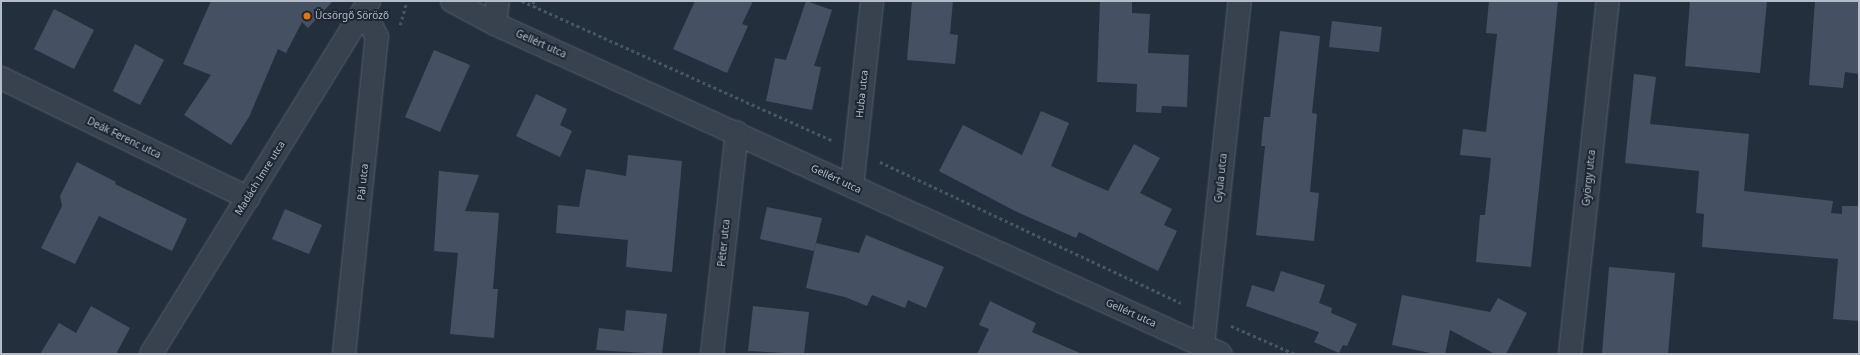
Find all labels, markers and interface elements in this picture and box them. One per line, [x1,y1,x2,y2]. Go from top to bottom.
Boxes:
place label: Ücsörgő Söröző [315,10,389,22]
marker: Ücsörgő Söröző [302,11,312,21]
street label: Gellért utca [514,27,568,61]
street label: Huba utca [854,69,870,119]
street label: Deák Ferenc utca [85,115,163,161]
street label: Madách Imre utca [232,139,288,217]
street label: György utca [1580,149,1598,207]
street label: Gyula utca [1212,153,1230,203]
street label: Gellért utca [809,162,863,196]
street label: Pál utca [355,163,371,201]
street label: Péter utca [716,219,732,267]
street label: Gellért utca [1104,296,1158,330]

